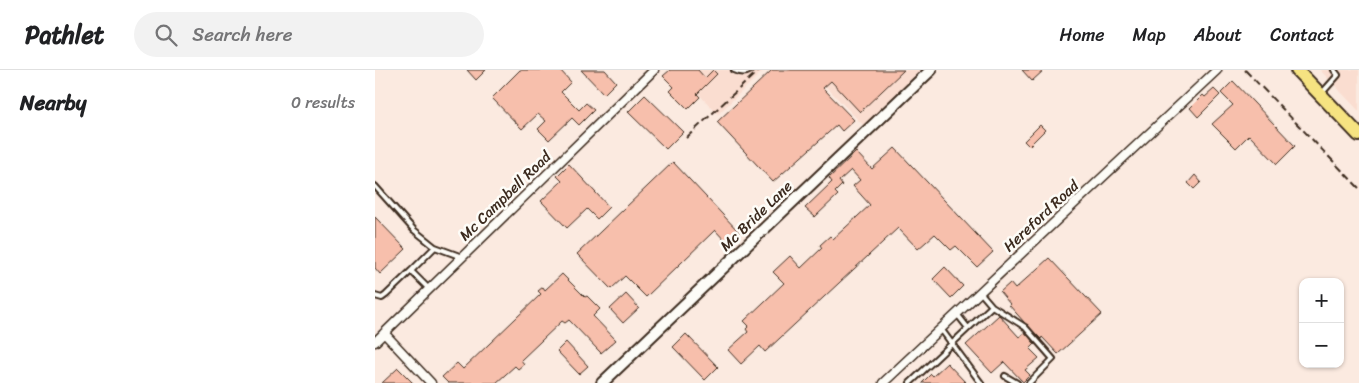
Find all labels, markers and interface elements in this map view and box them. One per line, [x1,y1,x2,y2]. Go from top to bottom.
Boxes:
search box [134,12,484,57]
text: Pathlet [25,14,104,56]
text: Search here [192,18,292,51]
text: Home [1060,19,1105,51]
text: Map [1133,19,1166,51]
text: About [1194,19,1242,51]
text: Contact [1270,19,1334,51]
icon: search [152,21,180,49]
text: Nearby [20,84,86,122]
text: 0 results [291,88,355,117]
street label: Mc Campbell Road [453,144,558,247]
street label: Hereford Road [997,173,1086,258]
street label: Mc Bride Lane [713,174,799,258]
map controls [1299,278,1344,368]
button: + [1299,278,1344,323]
button: − [1299,323,1344,368]

